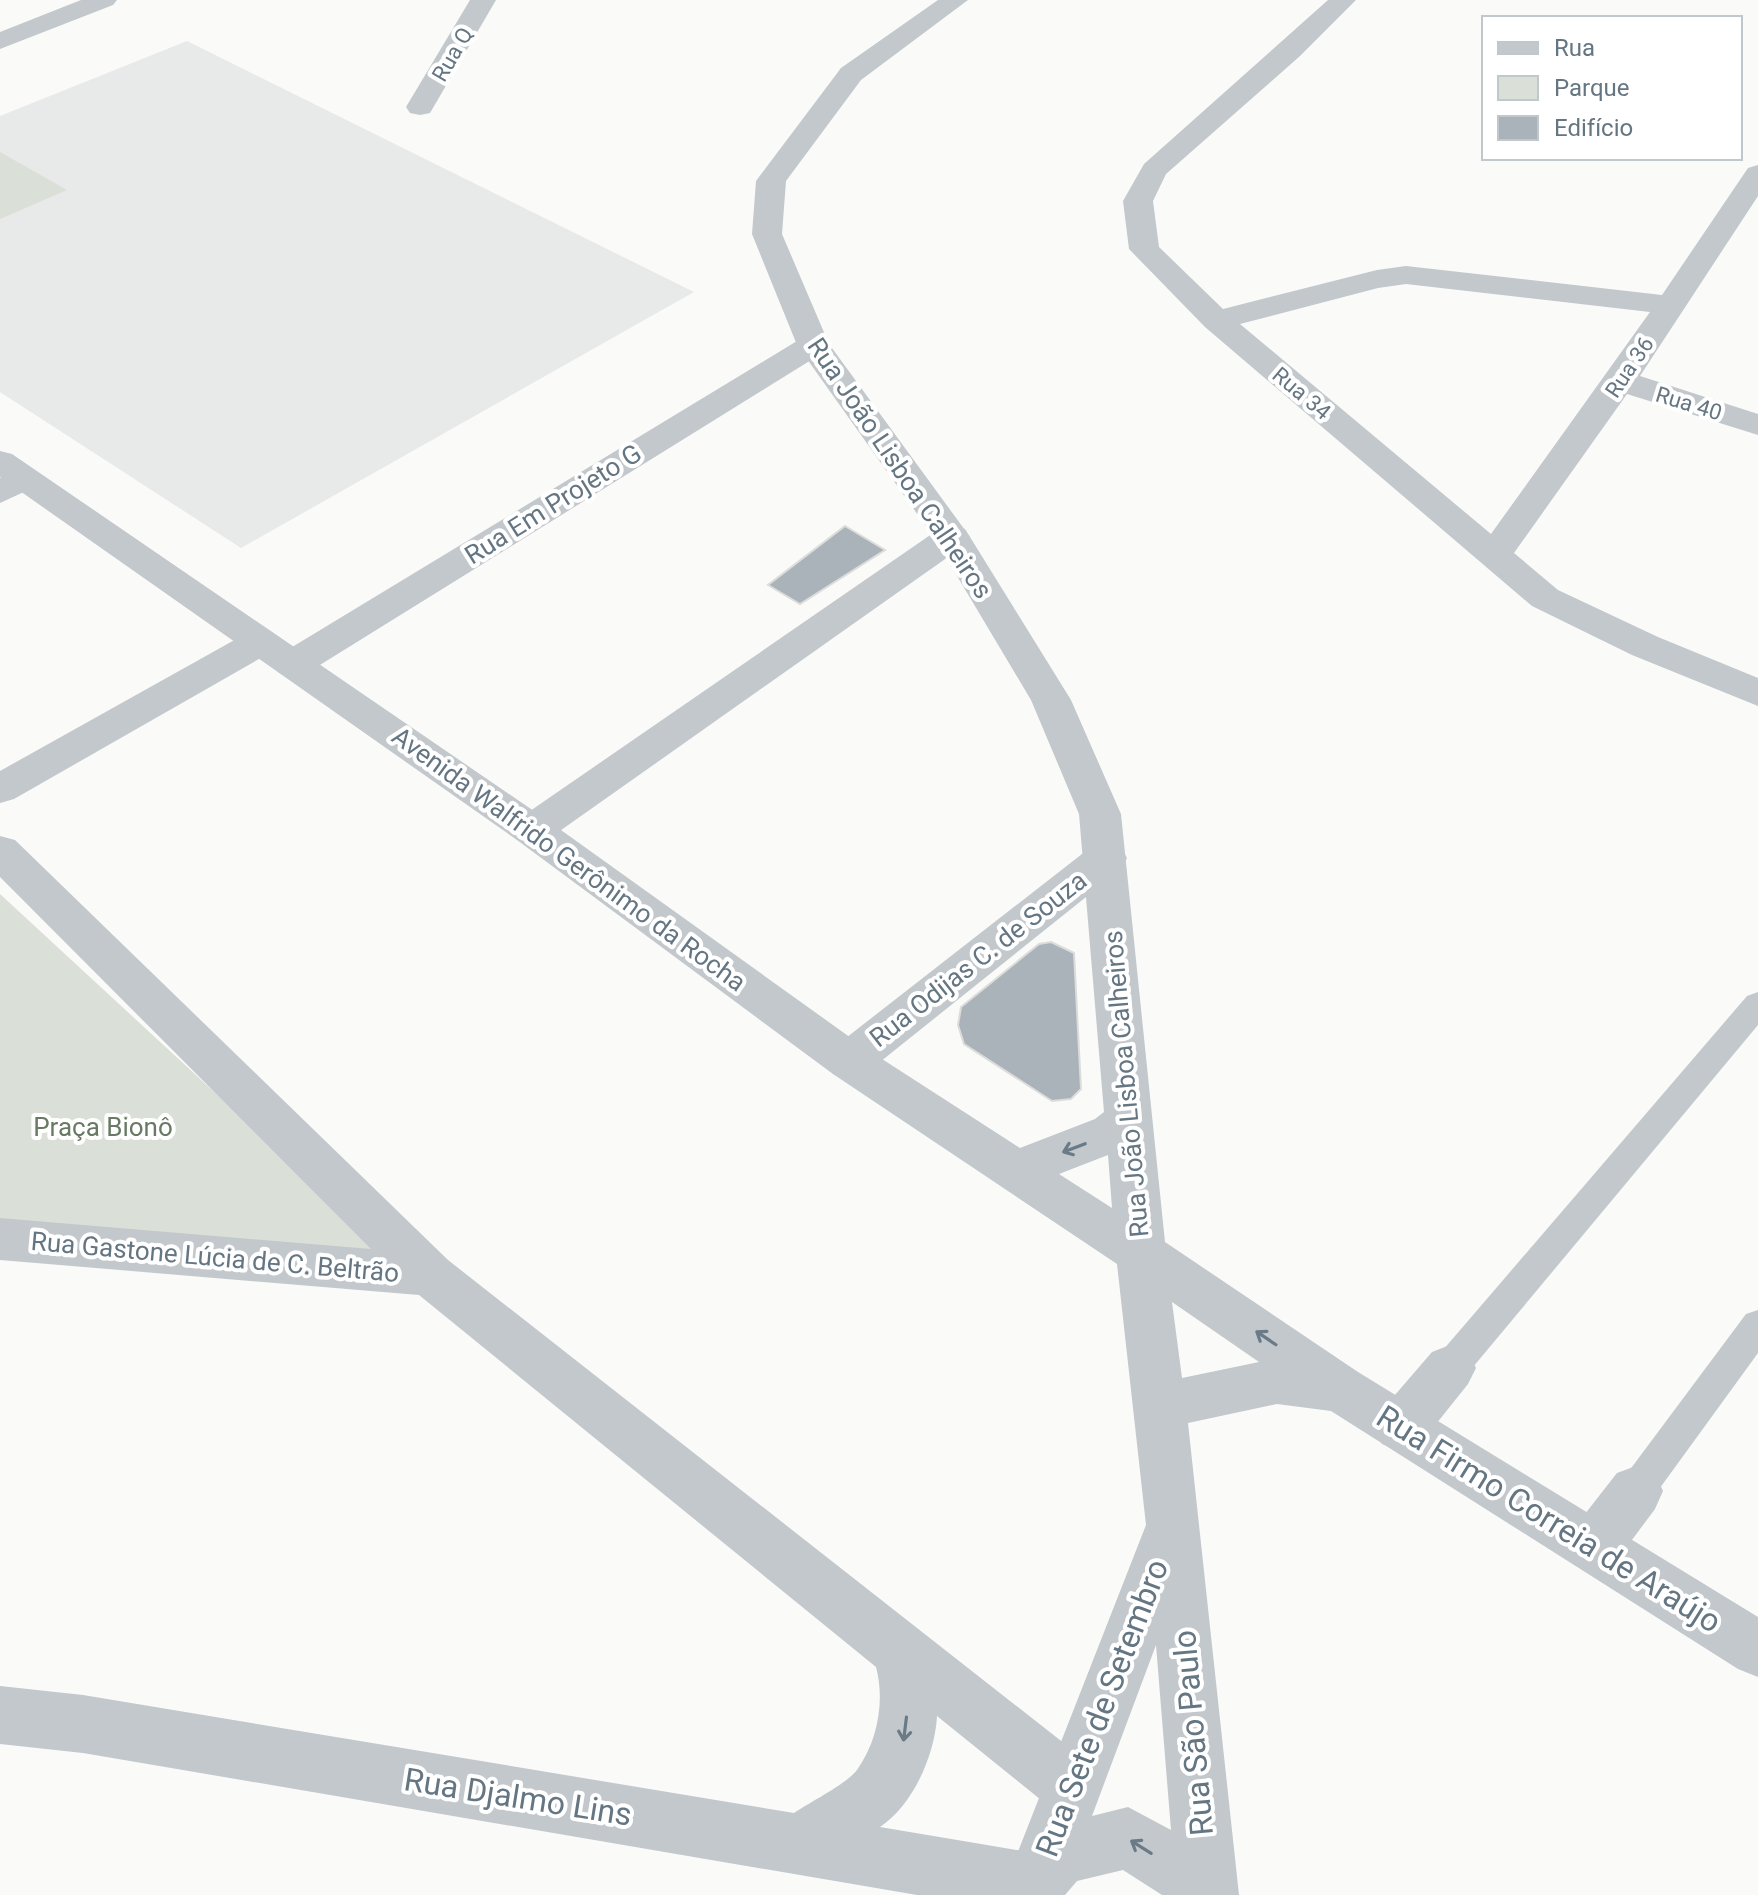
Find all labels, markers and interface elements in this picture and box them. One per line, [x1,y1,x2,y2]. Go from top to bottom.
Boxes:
legend [1482,16,1742,160]
street label: Rua Q [427,23,478,86]
text: Rua [1554,34,1595,62]
text: Parque [1554,74,1630,102]
text: Edifício [1554,114,1633,142]
street label: Rua João Lisboa Calheiros [801,332,999,604]
street label: Rua 36 [1600,332,1659,402]
street label: Rua 34 [1268,362,1336,425]
street label: Rua 40 [1653,382,1725,425]
street label: Rua Em Projeto G [459,438,647,570]
street label: Avenida Walfrido Gerônimo da Rocha [386,721,752,997]
street label: Rua Odijas C. de Souza [864,865,1092,1053]
street label: Rua João Lisboa Calheiros [1098,929,1154,1239]
park label: Praça Bionô [33,1112,173,1142]
one-way arrow [1062,1142,1087,1156]
street label: Rua Gastone Lúcia de C. Beltrão [30,1226,400,1288]
one-way arrow [1256,1330,1278,1346]
street label: Rua Firmo Correia de Araújo [1370,1397,1728,1641]
street label: Rua Sete de Setembro [1028,1554,1176,1862]
street label: Rua São Paulo [1165,1629,1221,1837]
one-way arrow [897,1716,912,1742]
street label: Rua Djalmo Lins [401,1760,635,1834]
one-way arrow [1130,1838,1153,1854]

